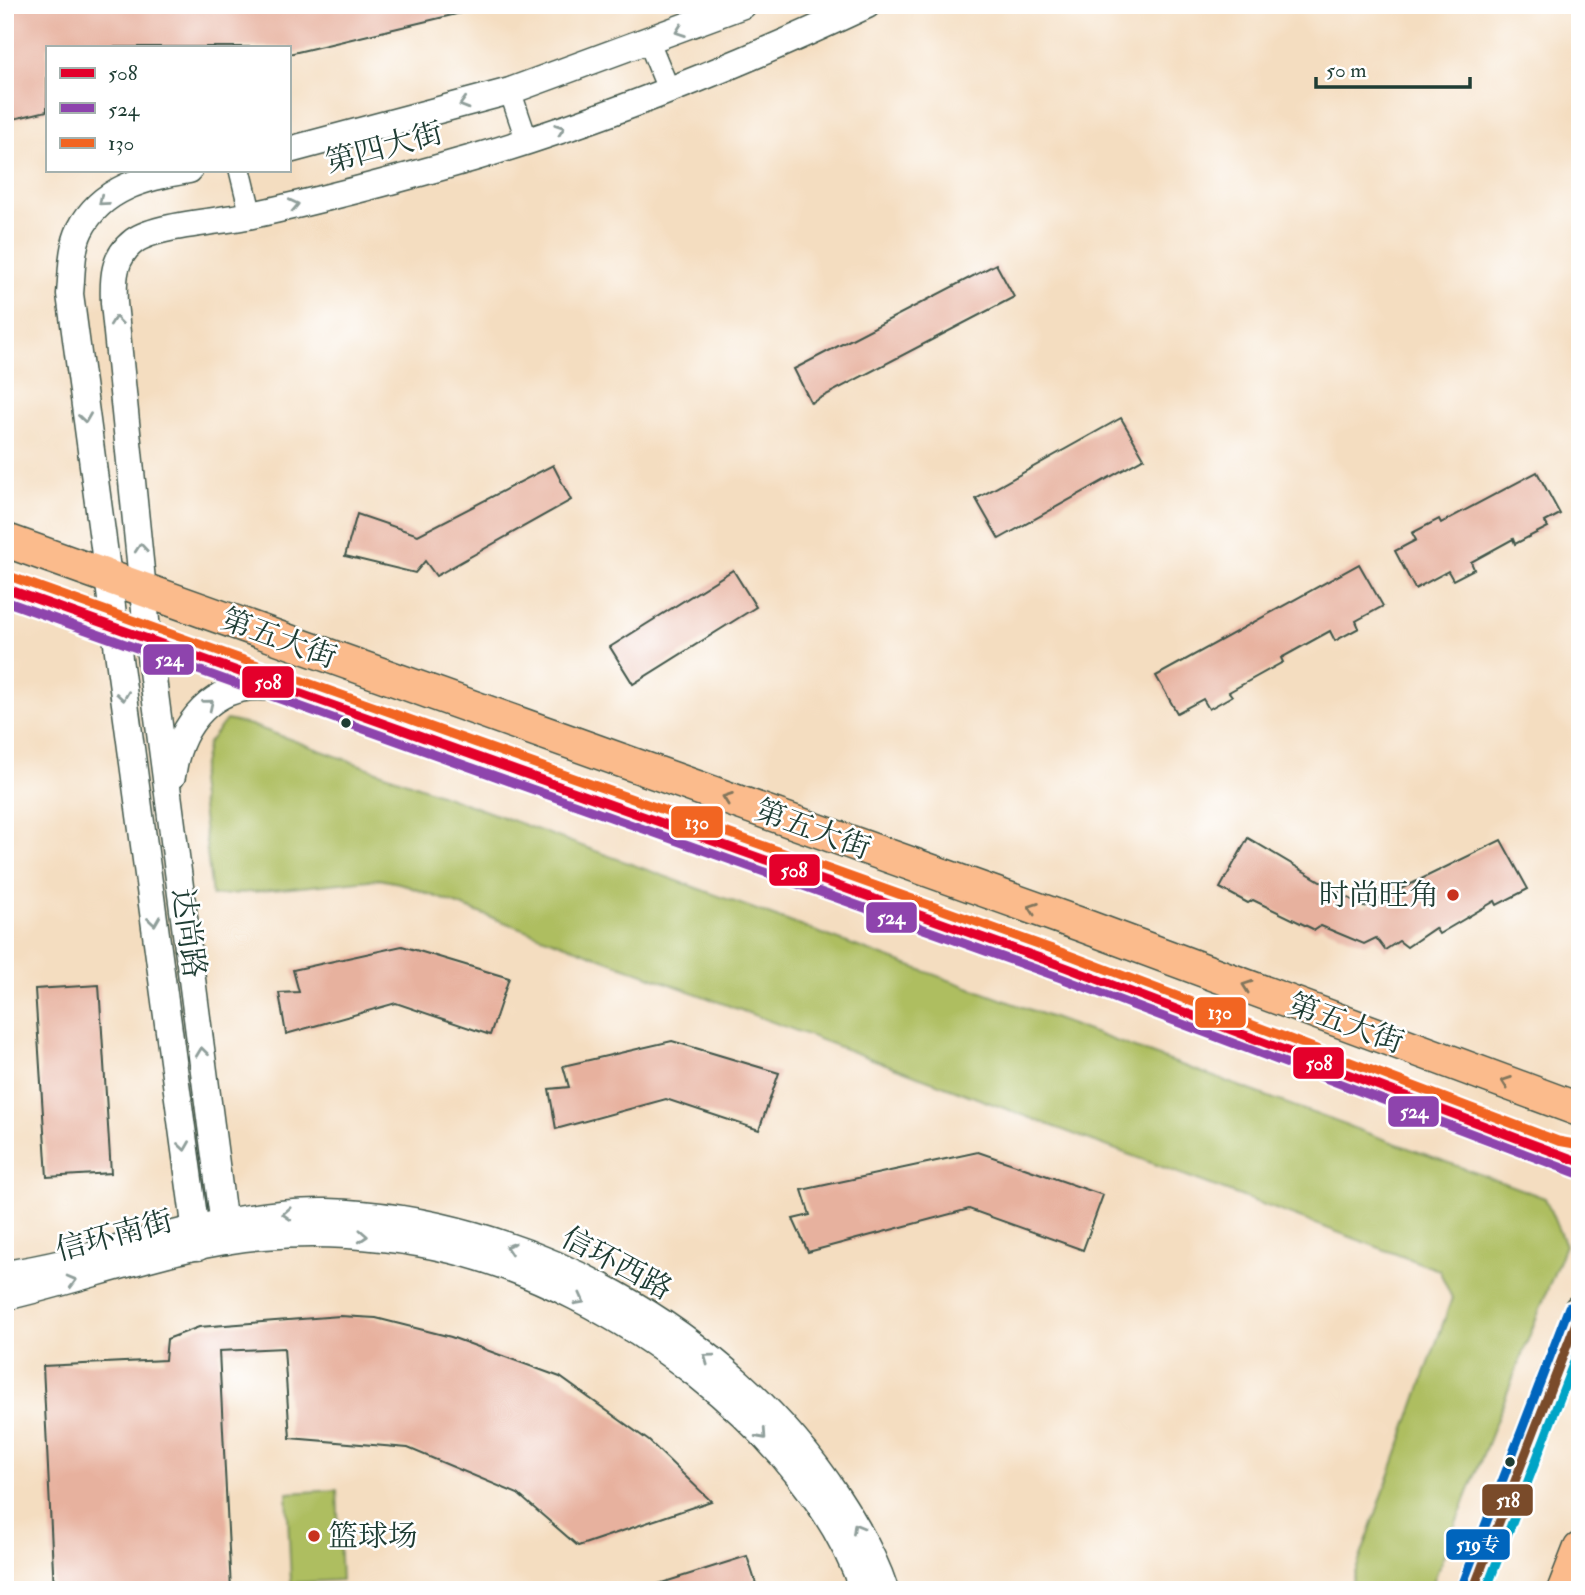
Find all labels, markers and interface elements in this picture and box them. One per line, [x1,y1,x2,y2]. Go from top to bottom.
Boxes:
one-way arrow [674,23,686,37]
legend [46,46,290,172]
scale bar [1316,46,1470,90]
text: 50 m [1326,57,1367,84]
text: 508 [108,60,138,87]
one-way arrow [458,95,470,110]
text: 524 [108,96,141,123]
street label: 第四大街 [321,114,447,181]
one-way arrow [553,123,565,137]
text: 130 [108,130,134,157]
one-way arrow [99,193,111,206]
one-way arrow [288,199,300,213]
one-way arrow [109,316,124,327]
one-way arrow [78,412,93,424]
one-way arrow [133,542,148,553]
street label: 第五大街 [216,601,342,676]
line badge: 524 [142,643,195,676]
text: 524 [155,648,185,672]
line badge: 508 [241,665,295,699]
text: 508 [255,671,282,695]
one-way arrow [115,690,130,701]
one-way arrow [201,700,214,712]
unlabelled marker [339,716,353,730]
one-way arrow [721,792,733,806]
street label: 第五大街 [750,792,876,867]
line badge: 130 [670,805,724,839]
text: 130 [685,811,709,835]
line badge: 508 [768,853,821,887]
text: 508 [781,859,808,883]
place label: 时尚旺角 [1319,877,1439,914]
street label: 达尚路 [164,886,213,980]
marker: 时尚旺角 [1445,887,1461,903]
line badge: 524 [865,901,918,934]
one-way arrow [1028,902,1040,916]
text: 524 [877,906,907,930]
one-way arrow [146,915,161,927]
one-way arrow [1241,981,1253,995]
street label: 第五大街 [1283,986,1409,1061]
line badge: 130 [1194,996,1247,1029]
text: 130 [1208,1001,1232,1025]
one-way arrow [195,1046,210,1057]
line badge: 508 [1292,1046,1345,1080]
text: 508 [1306,1052,1333,1076]
one-way arrow [1501,1077,1513,1091]
line badge: 524 [1387,1095,1440,1128]
text: 524 [1400,1100,1430,1124]
one-way arrow [177,1141,192,1152]
street label: 信环南街 [51,1202,177,1269]
one-way arrow [281,1207,292,1222]
street label: 信环西路 [555,1219,678,1308]
one-way arrow [358,1229,369,1244]
one-way arrow [505,1242,517,1256]
one-way arrow [65,1275,77,1289]
one-way arrow [573,1292,585,1305]
one-way arrow [703,1353,716,1366]
one-way arrow [754,1426,767,1439]
unlabelled marker [1503,1455,1517,1469]
line badge: 518 [1481,1483,1534,1517]
text: 518 [1496,1489,1520,1513]
place label: 篮球场 [328,1518,418,1555]
one-way arrow [852,1522,865,1535]
marker: 篮球场 [306,1528,322,1544]
line badge: 519专 [1445,1528,1511,1561]
text: 519专 [1456,1533,1500,1557]

